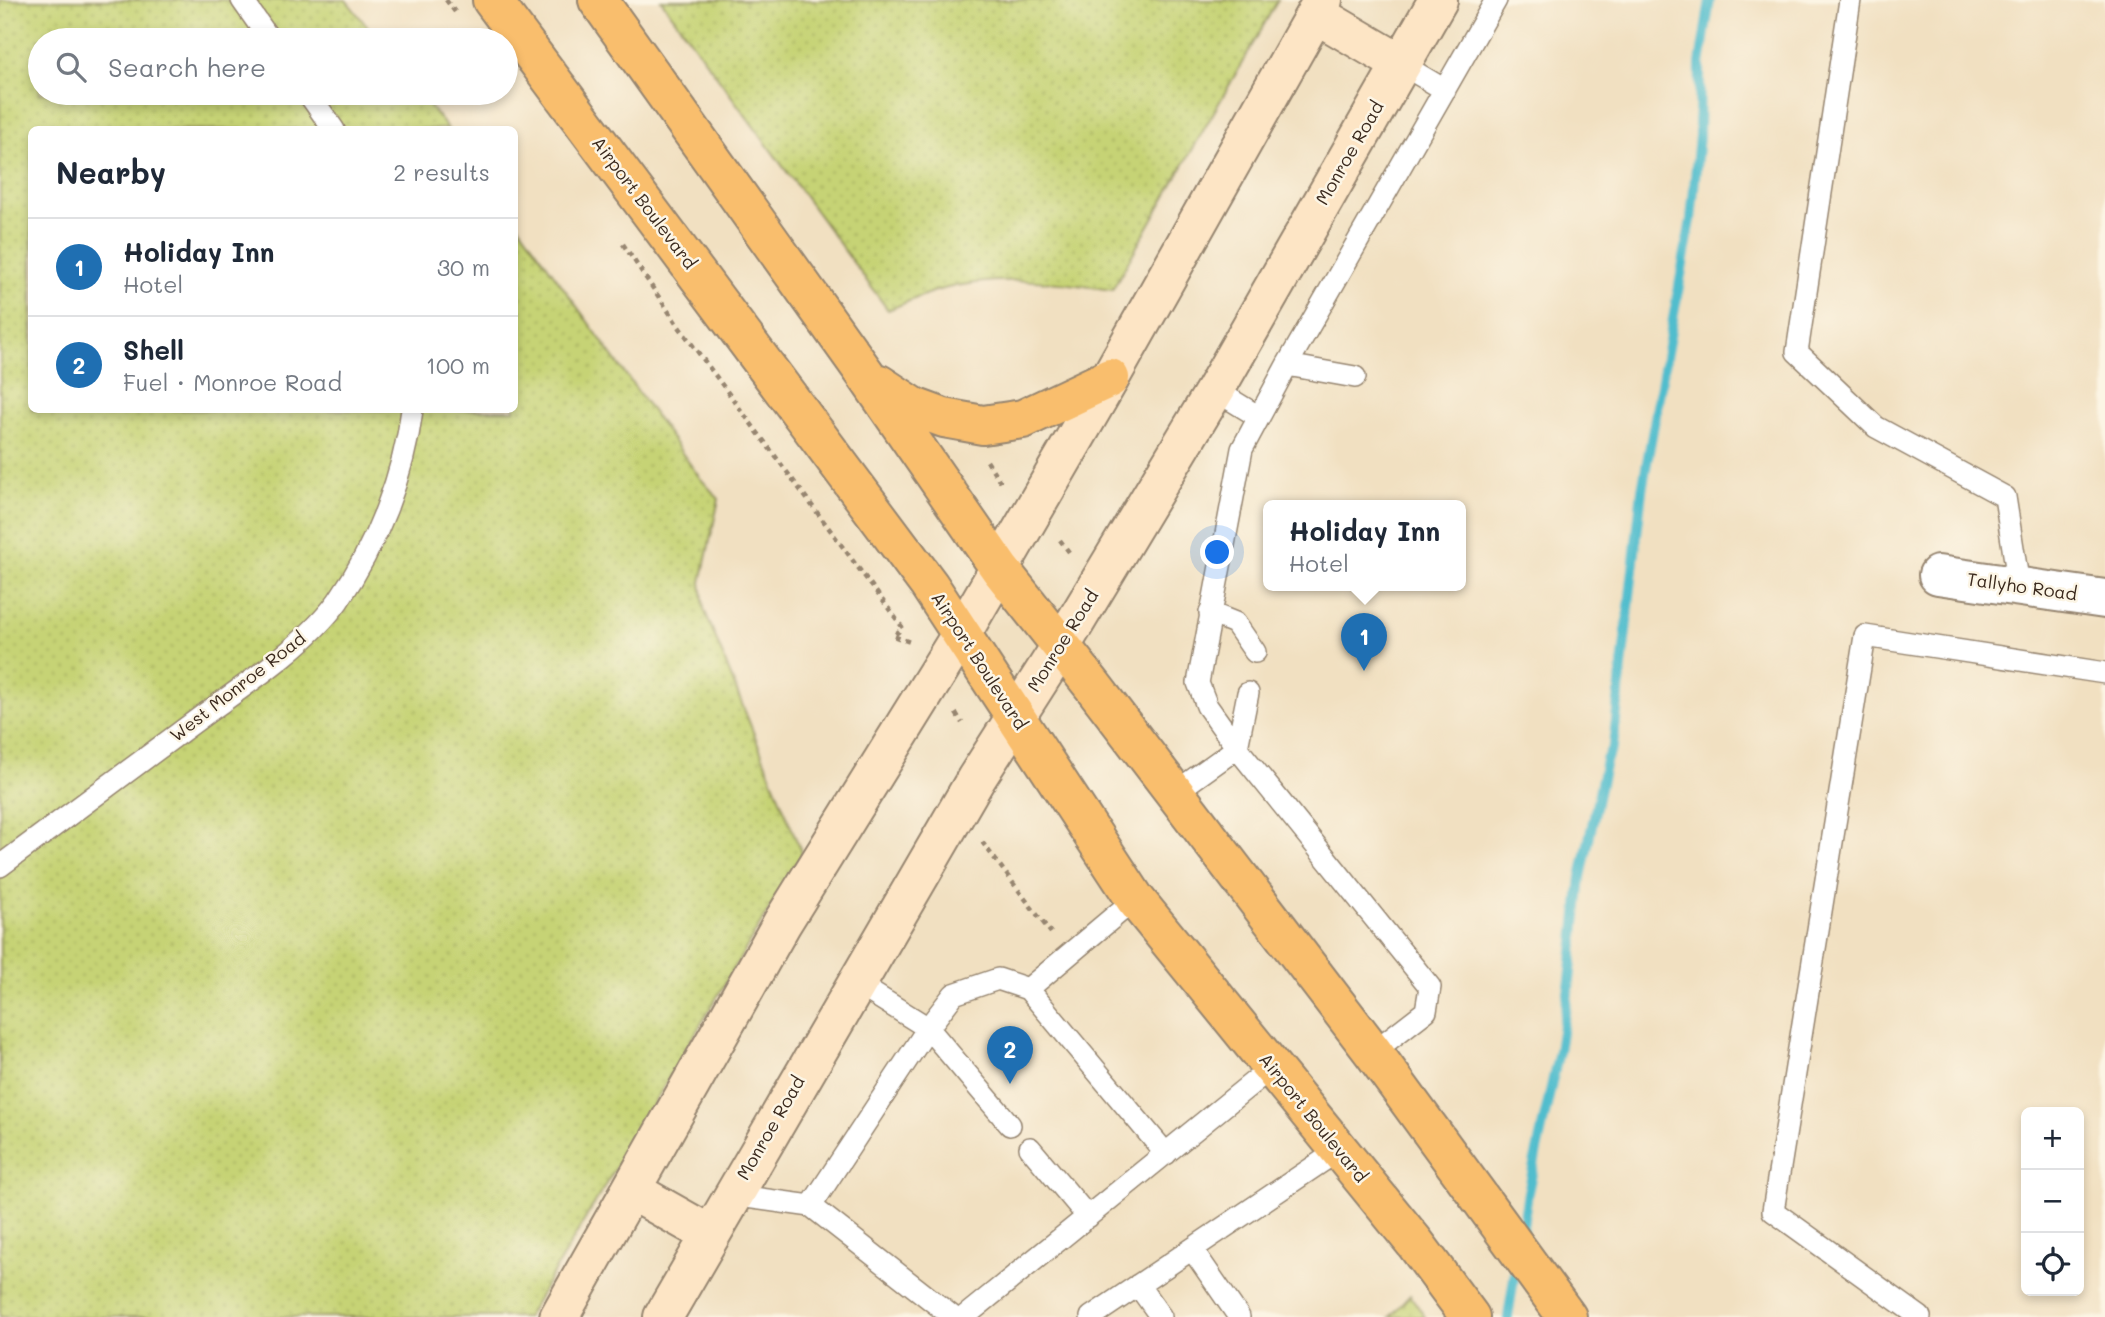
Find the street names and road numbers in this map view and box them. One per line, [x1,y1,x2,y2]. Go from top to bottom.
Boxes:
street label: Monroe Road [1310,96,1389,209]
street label: Airport Boulevard [587,131,703,274]
street label: Tallyho Road [1965,566,2079,606]
street label: Monroe Road [1021,585,1103,696]
street label: Airport Boulevard [926,587,1033,734]
street label: West Monroe Road [165,626,310,747]
street label: Airport Boulevard [1254,1048,1373,1187]
street label: Monroe Road [731,1071,810,1184]

